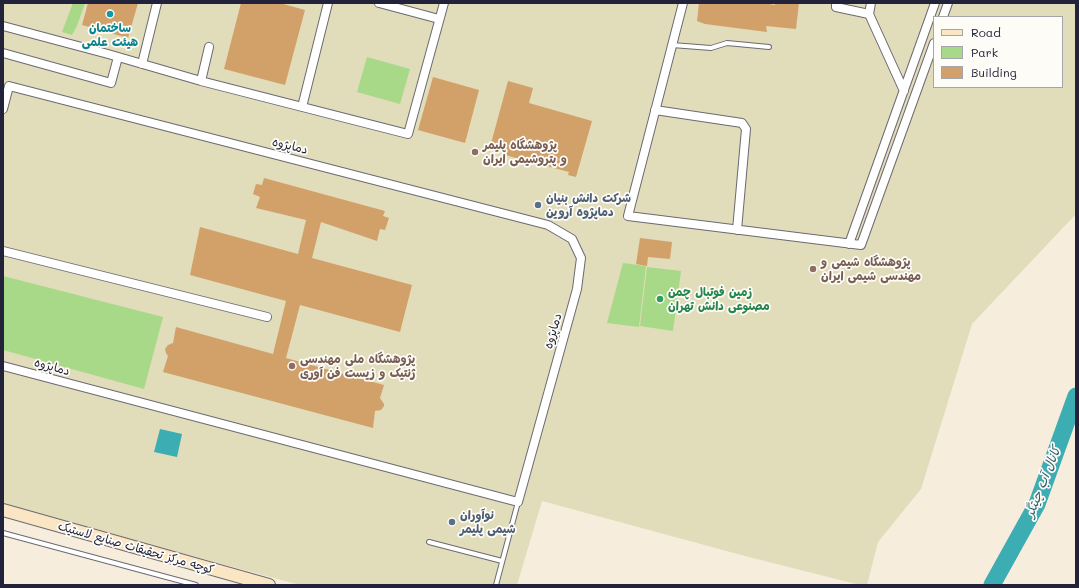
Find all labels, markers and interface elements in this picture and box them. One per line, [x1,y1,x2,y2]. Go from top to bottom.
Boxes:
marker: ساختمان هیئت علمی [105,9,115,19]
legend [933,16,1063,88]
place label: ساختمان هیئت علمی [82,21,138,49]
text: Road [971,24,1001,40]
text: Park [971,44,998,60]
text: Building [971,64,1017,80]
street label: دماپژوه [271,135,309,157]
place label: پژوهشگاه پلیمر و پتروشیمی ایران [483,138,567,166]
marker: پژوهشگاه پلیمر و پتروشیمی ایران [470,147,480,157]
place label: شرکت دانش بنیان دماپژوه آروین [546,191,631,219]
marker: شرکت دانش بنیان دماپژوه آروین [533,200,543,210]
place label: پژوهشگاه شیمی و مهندسی شیمی ایران [821,255,921,283]
marker: پژوهشگاه شیمی و مهندسی شیمی ایران [808,264,818,274]
place label: زمین فوتبال چمن مصنوعی دانش تهران [668,285,770,313]
marker: زمین فوتبال چمن مصنوعی دانش تهران [655,294,665,304]
street label: دماپژوه [541,312,565,350]
place label: پژوهشگاه ملی مهندسی ژنتیک و زیست فن آوری [300,352,415,380]
street label: دماپژوه [33,355,71,379]
marker: پژوهشگاه ملی مهندسی ژنتیک و زیست فن آوری [287,361,297,371]
water label: کانال آب چیتگر [1022,444,1064,520]
place label: نوآوران شیمی پلیمر [460,508,516,536]
marker: نوآوران شیمی پلیمر [447,517,457,527]
street label: کوچه مرکز تحقیقات صنایع لاستیک [56,519,216,577]

